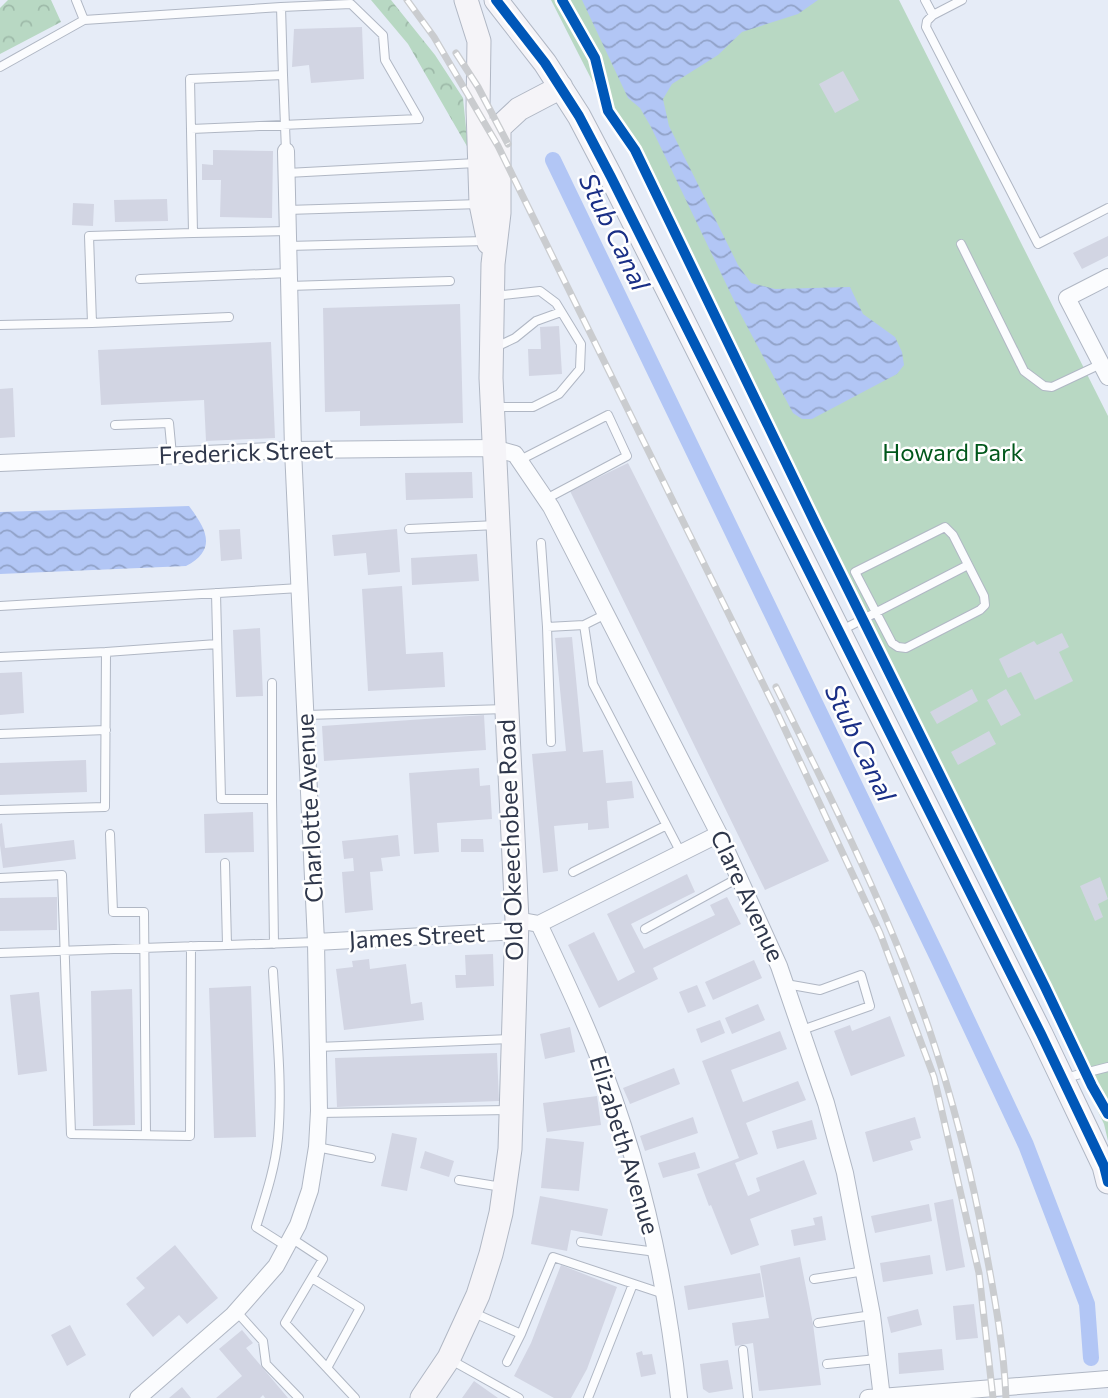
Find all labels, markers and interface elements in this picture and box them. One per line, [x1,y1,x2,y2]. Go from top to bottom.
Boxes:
water label: Stub Canal [574,167,658,296]
street label: Frederick Street [158,434,334,469]
park label: Howard Park [882,437,1024,466]
water label: Stub Canal [820,678,904,807]
street label: Charlotte Avenue [289,713,328,903]
street label: Old Okeechobee Road [491,719,528,961]
street label: Clare Avenue [705,825,791,966]
street label: James Street [348,917,486,954]
street label: Elizabeth Avenue [584,1051,666,1238]

